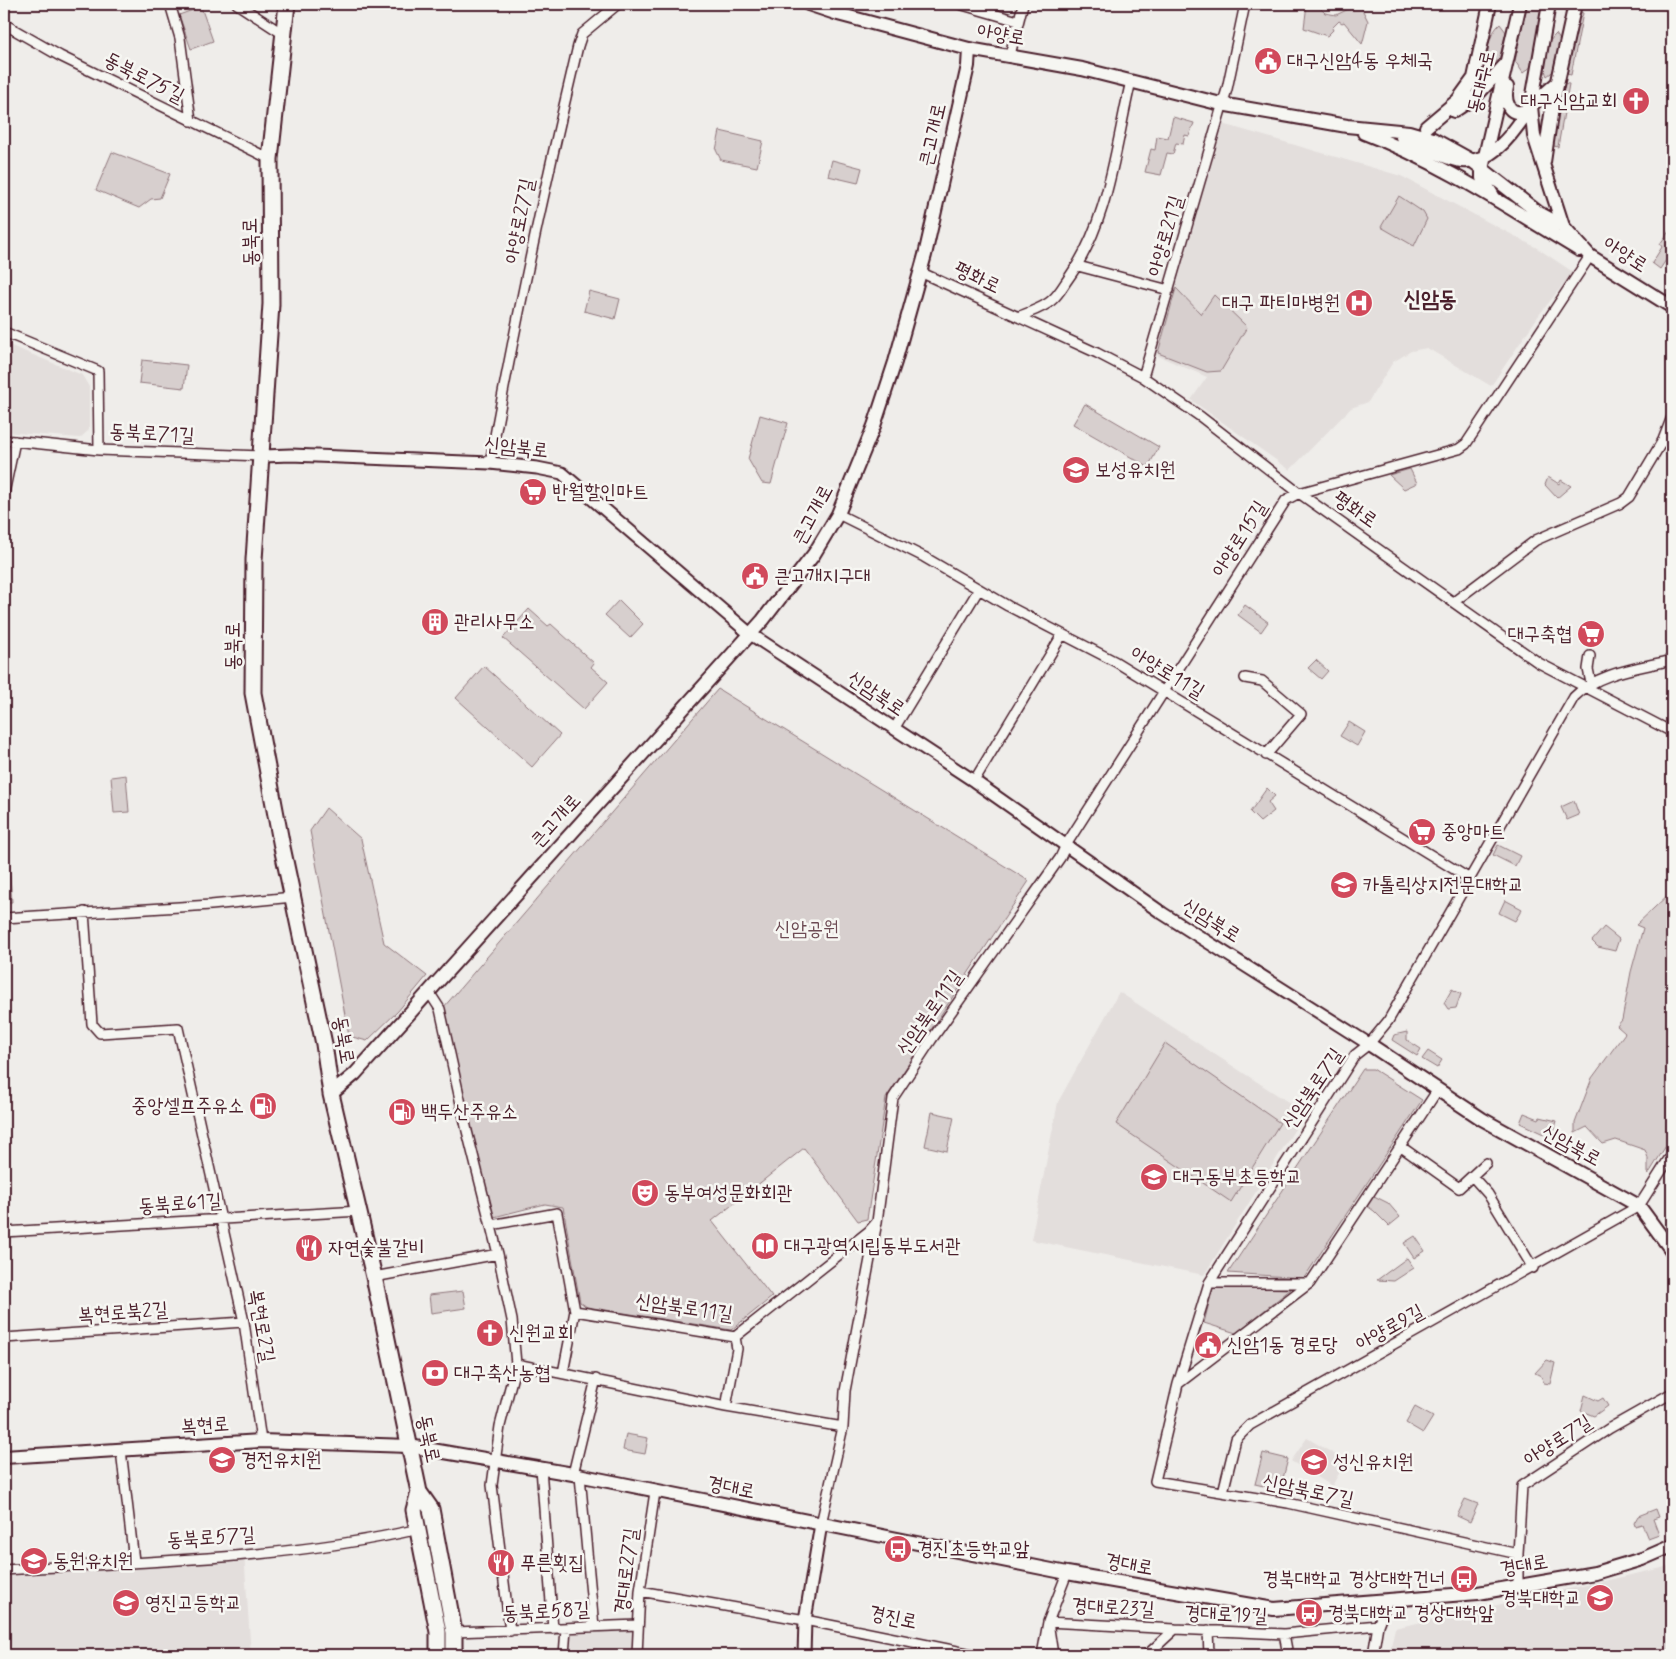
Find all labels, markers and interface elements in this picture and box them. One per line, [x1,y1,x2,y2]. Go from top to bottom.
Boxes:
street label: 아양로 [975,18,1027,52]
street label: 동북로75길 [99,46,189,110]
public building icon: 대구신암4동 우체국 [1253,46,1283,76]
place label: 대구신암4동 우체국 [1287,48,1433,75]
street label: 동대구로 [1462,48,1502,116]
church icon: 대구신암교회 [1621,86,1651,116]
place label: 대구신암교회 [1520,88,1617,115]
street label: 큰고개로 [913,101,953,169]
street label: 아양로27길 [499,176,541,266]
street label: 아양로21길 [1142,192,1190,280]
street label: 동북로 [237,218,265,266]
street label: 아양로 [1597,231,1653,279]
street label: 평화로 [949,256,1005,300]
district label: 신암동 [1403,286,1457,314]
hospital icon: 대구 파티마병원 [1344,288,1374,318]
place label: 대구 파티마병원 [1222,290,1340,317]
street label: 동북로71길 [109,418,195,450]
street label: 신암북로 [483,431,549,465]
school or university icon: 보성유치원 [1061,455,1091,485]
place label: 보성유치원 [1095,457,1175,484]
supermarket icon: 반월할인마트 [518,477,548,507]
place label: 반월할인마트 [552,479,649,506]
street label: 큰고개로 [786,480,840,550]
street label: 평화로 [1327,485,1383,535]
street label: 아양로15길 [1206,496,1274,582]
public building icon: 큰고개지구대 [740,561,770,591]
place label: 큰고개지구대 [774,563,871,590]
building icon: 관리사무소 [420,607,450,637]
place label: 관리사무소 [454,609,534,636]
supermarket icon: 대구축협 [1576,619,1606,649]
place label: 대구축협 [1508,621,1572,648]
street label: 동북로 [220,622,247,670]
street label: 아양로11길 [1125,640,1209,706]
street label: 신암북로 [842,665,910,723]
street label: 큰고개로 [524,788,588,854]
supermarket icon: 중앙마트 [1407,817,1437,847]
place label: 중앙마트 [1441,819,1505,846]
school or university icon: 카톨릭상지전문대학교 [1329,870,1359,900]
place label: 카톨릭상지전문대학교 [1363,872,1524,899]
street label: 신암북로 [1177,892,1245,950]
park label: 신암공원 [775,916,839,943]
street label: 신암북로11길 [891,965,969,1061]
street label: 동북로 [326,1014,360,1066]
street label: 신암북로7길 [1276,1043,1350,1135]
fuel station icon: 중앙셀프주유소 [248,1091,278,1121]
place label: 중앙셀프주유소 [131,1093,244,1120]
fuel station icon: 백두산주유소 [387,1097,417,1127]
place label: 백두산주유소 [421,1099,518,1126]
street label: 신암북로 [1536,1119,1606,1173]
school or university icon: 대구동부초등학교 [1139,1162,1169,1192]
place label: 대구동부초등학교 [1173,1164,1302,1191]
theatre icon: 동부여성문화회관 [630,1178,660,1208]
place label: 동부여성문화회관 [664,1180,793,1207]
street label: 동북로61길 [137,1188,223,1220]
library icon: 대구광역시립동부도서관 [750,1231,780,1261]
restaurant icon: 자연숯불갈비 [294,1233,324,1263]
place label: 대구광역시립동부도서관 [784,1233,961,1260]
place label: 자연숯불갈비 [328,1235,425,1262]
street label: 복현로2길 [241,1287,281,1365]
street label: 신암북로11길 [633,1288,735,1328]
street label: 복현로북2길 [77,1296,169,1330]
street label: 아양로9길 [1351,1298,1429,1358]
church icon: 신원교회 [475,1318,505,1348]
place label: 신원교회 [509,1320,573,1347]
public building icon: 신암1동 경로당 [1193,1330,1223,1360]
place label: 신암1동 경로당 [1227,1332,1338,1359]
bank icon: 대구축산농협 [420,1358,450,1388]
place label: 대구축산농협 [454,1360,551,1387]
street label: 아양로7길 [1519,1409,1597,1473]
street label: 복현로 [180,1411,230,1441]
street label: 동북로 [410,1413,446,1465]
school or university icon: 경전유치원 [207,1445,237,1475]
place label: 경전유치원 [241,1447,321,1474]
school or university icon: 성신유치원 [1299,1447,1329,1477]
place label: 성신유치원 [1333,1449,1413,1476]
street label: 신암북로7길 [1260,1468,1356,1514]
street label: 경대로 [705,1470,757,1506]
street label: 동북로57길 [166,1521,256,1555]
street label: 경대로27길 [608,1527,646,1615]
bus stop icon: 경진초등학교앞 [883,1534,913,1564]
place label: 경진초등학교앞 [917,1536,1030,1563]
school or university icon: 동원유치원 [19,1546,49,1576]
place label: 동원유치원 [53,1548,133,1575]
restaurant icon: 푸른횟집 [486,1548,516,1578]
street label: 경대로 [1103,1548,1155,1582]
street label: 경대로 [1498,1549,1550,1583]
place label: 푸른횟집 [520,1550,584,1577]
bus stop icon: 경북대학교 경상대학건너 [1449,1564,1479,1594]
place label: 경북대학교 경상대학건너 [1263,1566,1445,1593]
school or university icon: 경북대학교 [1585,1583,1615,1613]
place label: 경북대학교 [1501,1585,1581,1612]
school or university icon: 영진고등학교 [111,1588,141,1618]
place label: 영진고등학교 [145,1590,242,1617]
street label: 경대로23길 [1071,1592,1155,1624]
street label: 동북로58길 [502,1596,590,1628]
bus stop icon: 경북대학교 경상대학앞 [1294,1598,1324,1628]
street label: 경진로 [867,1600,919,1636]
street label: 경대로19길 [1184,1600,1268,1630]
place label: 경북대학교 경상대학앞 [1328,1600,1494,1627]

